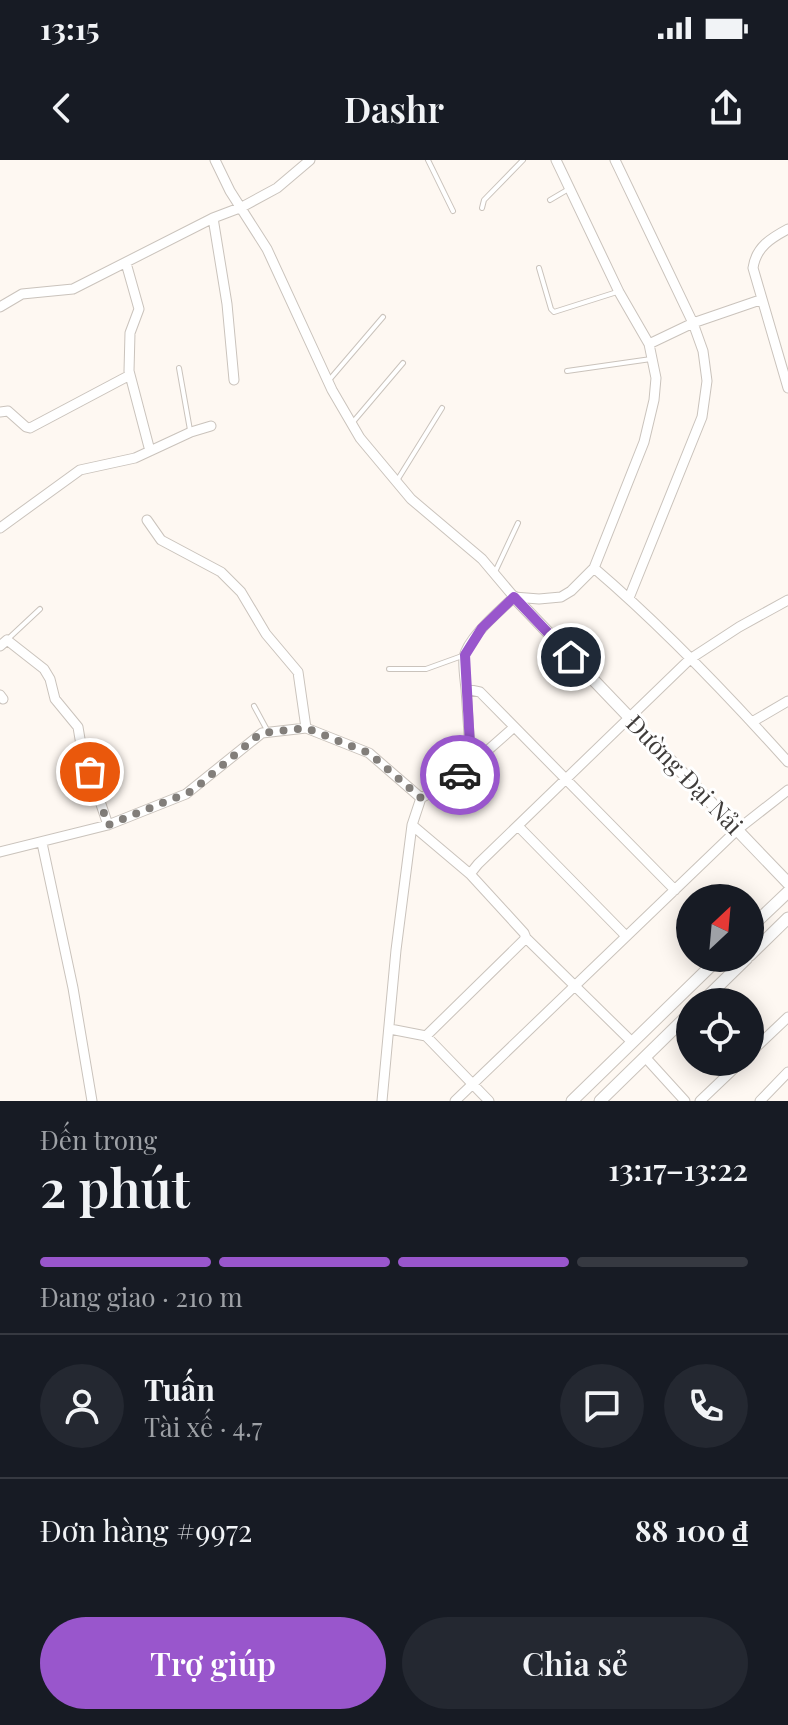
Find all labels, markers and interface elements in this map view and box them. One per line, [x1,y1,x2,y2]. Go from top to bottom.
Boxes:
text: 13:15 [40,8,100,48]
text: Dashr [344,84,444,132]
icon: back [40,86,84,130]
icon: share [704,86,748,130]
pin [537,623,605,691]
icon: home [549,635,593,679]
street label: Đường Đại Nải [620,707,751,840]
courier [420,735,500,815]
pin [56,738,124,806]
icon: bag [68,750,112,794]
icon: car [438,753,482,797]
north arrow [676,884,764,972]
map controls [676,884,764,1076]
button: locate [676,988,764,1076]
text: Đến trong [40,1122,157,1157]
text: 13:17–13:22 [608,1149,748,1189]
text: 2 phút [40,1152,190,1221]
text: Đang giao · 210 m [40,1279,243,1314]
button: person [40,1364,124,1448]
button: chat [560,1364,644,1448]
button: phone [664,1364,748,1448]
text: Tuấn [144,1369,215,1409]
text: Tài xế · 4.7 [144,1409,262,1444]
text: Đơn hàng #9972 [40,1510,252,1550]
text: 88 100 ₫ [635,1510,748,1550]
button: Trợ giúp [40,1617,386,1709]
button: Chia sẻ [402,1617,748,1709]

